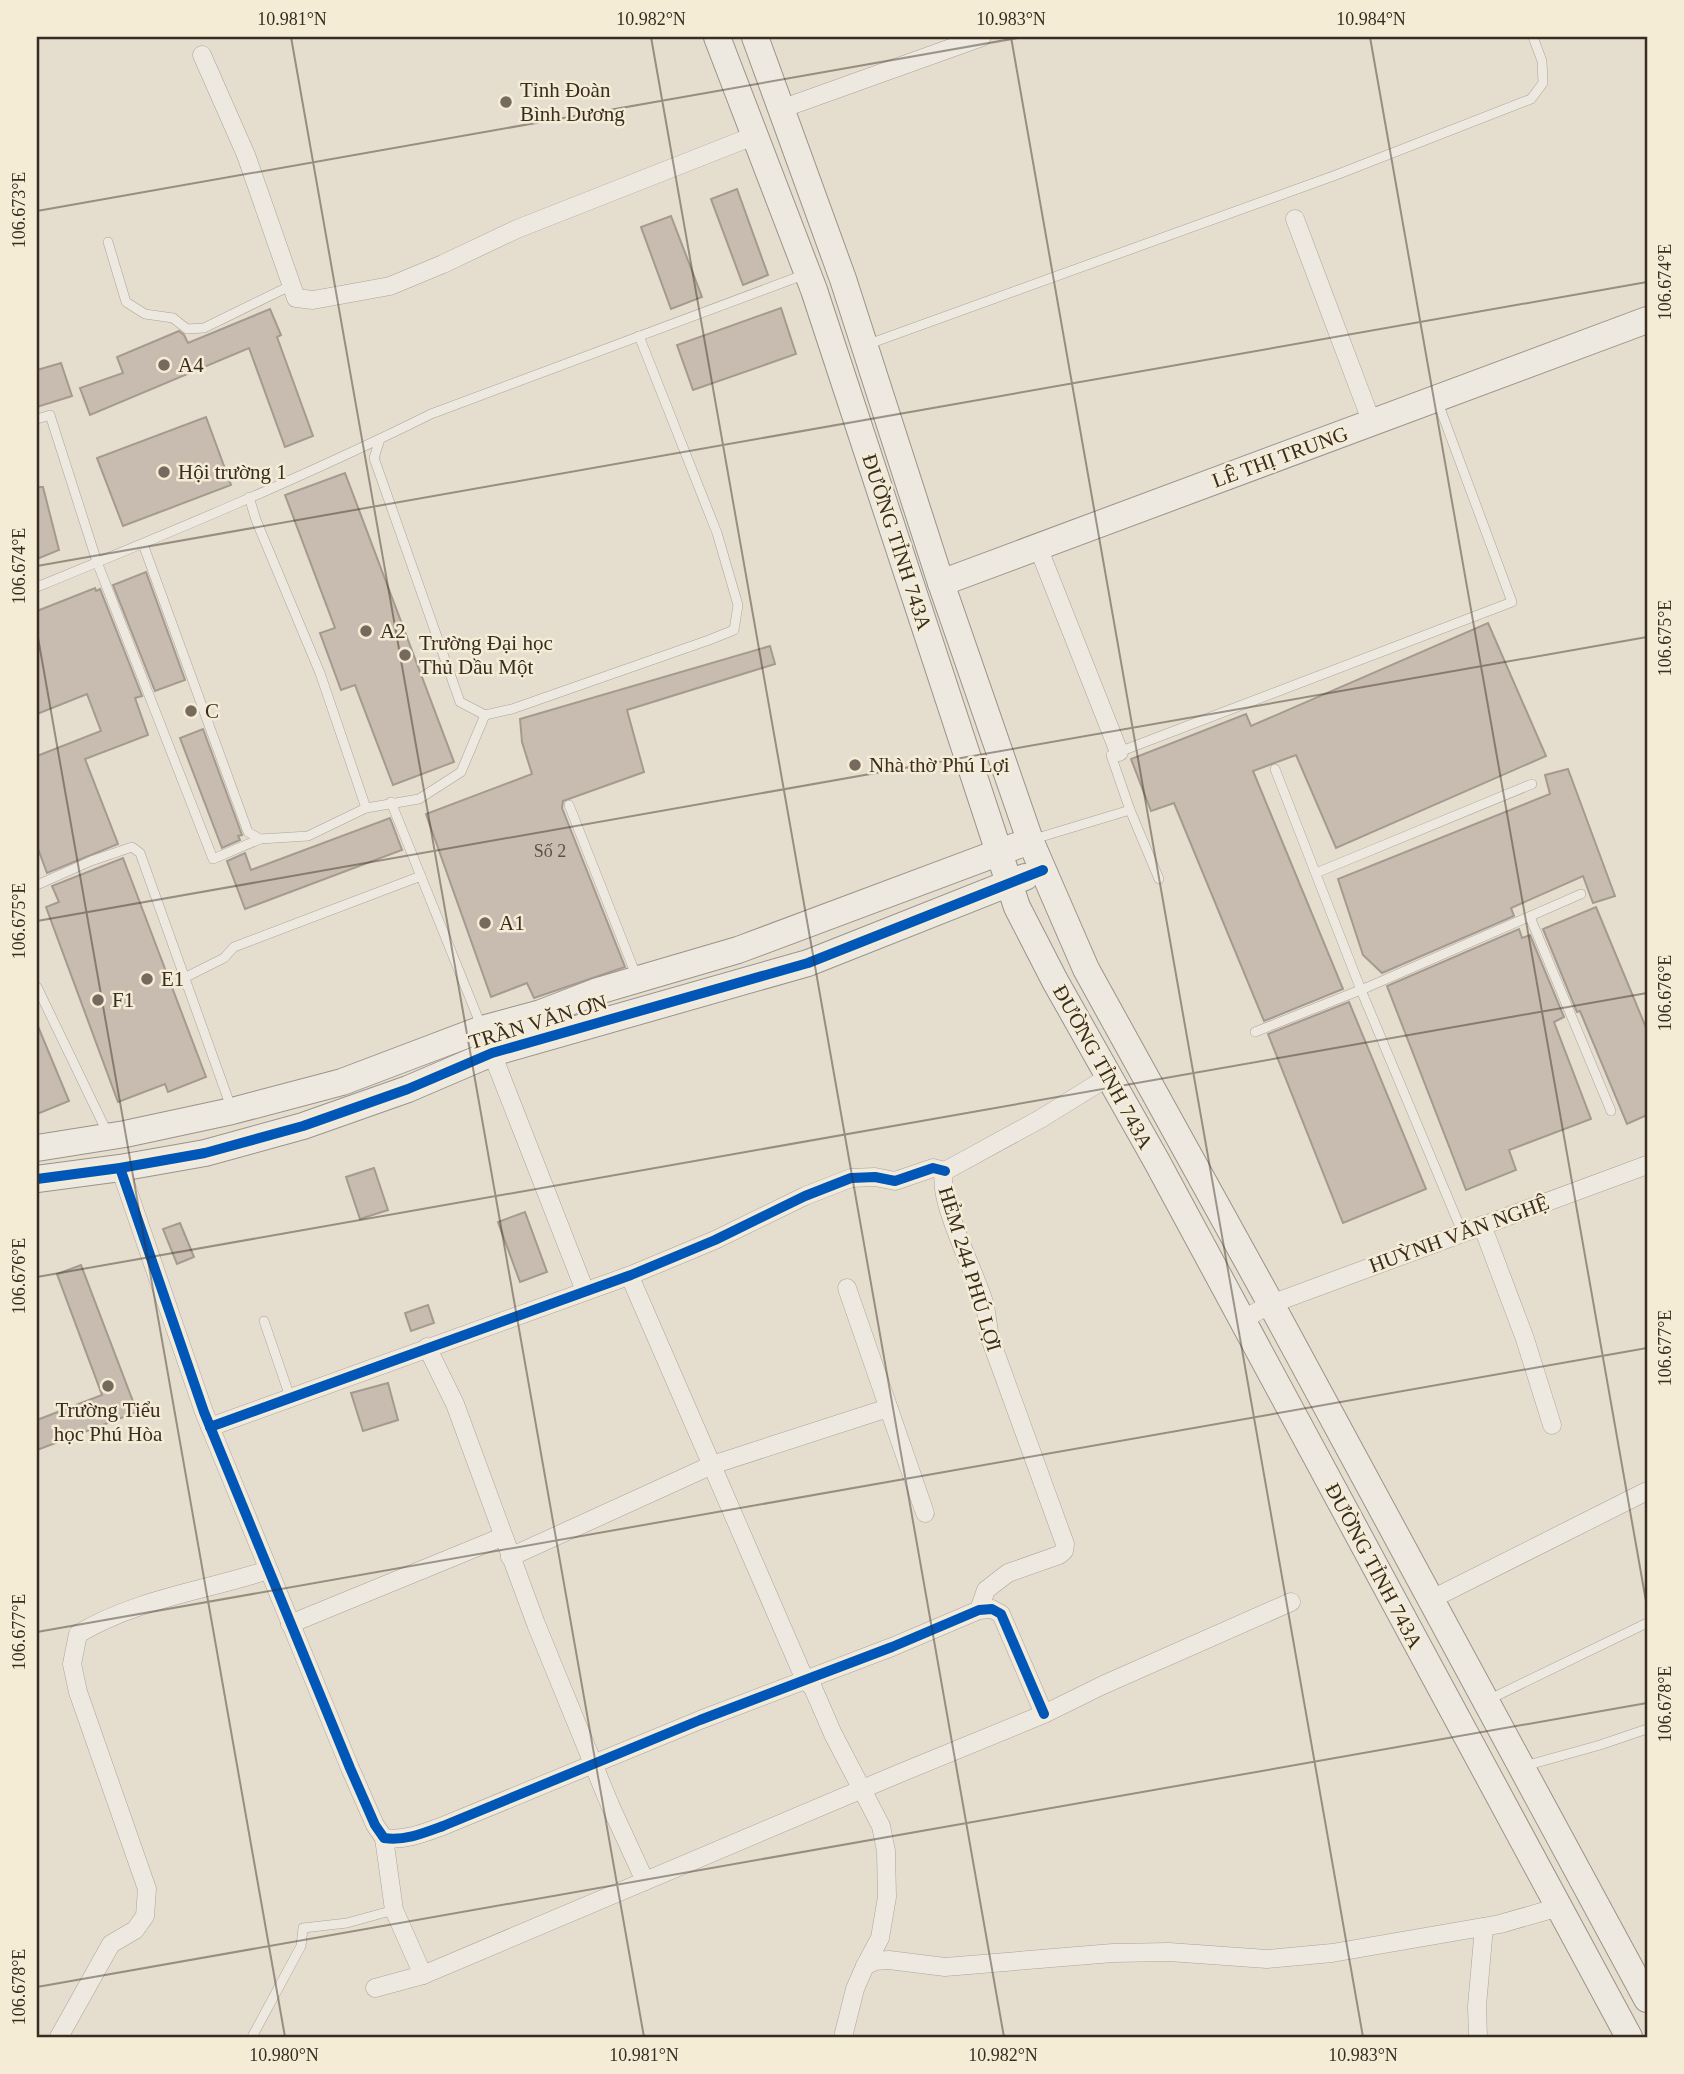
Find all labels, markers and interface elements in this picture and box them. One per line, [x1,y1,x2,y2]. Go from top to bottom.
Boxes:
text: 10.981°N [257,9,327,29]
text: 10.982°N [616,9,686,29]
text: 10.983°N [976,9,1046,29]
text: 10.984°N [1336,9,1406,29]
place label: Tỉnh Đoàn Bình Dương [520,78,625,126]
marker: Tỉnh Đoàn Bình Dương [498,94,514,110]
text: 106.673°E [9,172,29,248]
text: 106.674°E [1655,244,1675,320]
place label: A4 [178,353,204,377]
marker: A4 [156,357,172,373]
street label: LÊ THỊ TRUNG [1209,421,1351,493]
street label: ĐƯỜNG TỈNH 743A [857,451,937,634]
place label: Hội trường 1 [178,460,287,484]
marker: Hội trường 1 [156,464,172,480]
text: 106.674°E [9,528,29,604]
text: 106.675°E [1655,600,1675,676]
place label: A2 [380,619,406,643]
marker: A2 [358,623,374,639]
place label: Trường Đại học Thủ Dầu Một [419,631,553,679]
marker: Trường Đại học Thủ Dầu Một [397,647,413,663]
place label: C [205,699,219,723]
marker: C [183,703,199,719]
place label: Nhà thờ Phú Lợi [869,753,1010,777]
marker: Nhà thờ Phú Lợi [847,757,863,773]
house number: Số 2 [534,841,566,861]
text: 106.675°E [9,883,29,959]
place label: A1 [499,911,525,935]
marker: A1 [477,915,493,931]
text: 106.676°E [1655,955,1675,1031]
place label: E1 [161,967,184,991]
marker: E1 [139,971,155,987]
street label: ĐƯỜNG TỈNH 743A [1048,981,1158,1154]
place label: F1 [112,988,134,1012]
street label: TRẦN VĂN ƠN [466,990,610,1054]
marker: F1 [90,992,106,1008]
street label: HẺM 244 PHÚ LỢI [934,1184,1006,1354]
street label: HUỲNH VĂN NGHỆ [1366,1190,1552,1278]
text: 106.676°E [9,1238,29,1314]
text: 106.677°E [1655,1310,1675,1386]
marker: Trường Tiểu học Phú Hòa [100,1378,116,1394]
place label: Trường Tiểu học Phú Hòa [54,1398,163,1446]
street label: ĐƯỜNG TỈNH 743A [1320,1479,1428,1654]
text: 106.677°E [9,1594,29,1670]
text: 106.678°E [1655,1666,1675,1742]
text: 106.678°E [9,1949,29,2025]
text: 10.980°N [249,2045,319,2065]
text: 10.981°N [609,2045,679,2065]
text: 10.982°N [968,2045,1038,2065]
text: 10.983°N [1328,2045,1398,2065]

